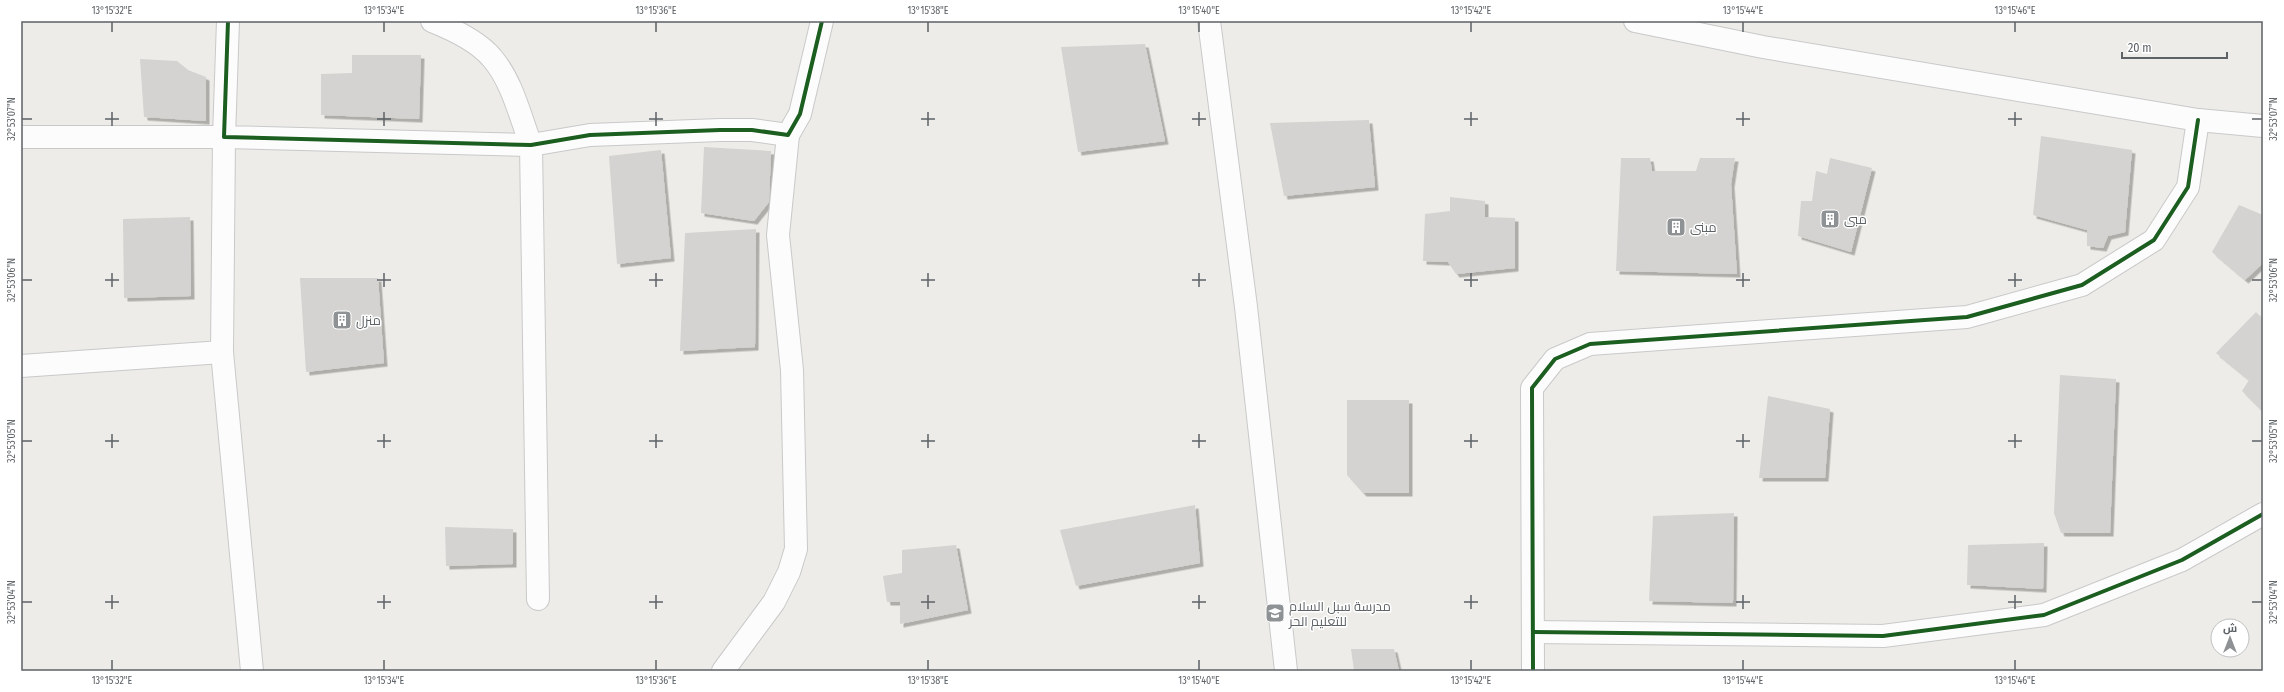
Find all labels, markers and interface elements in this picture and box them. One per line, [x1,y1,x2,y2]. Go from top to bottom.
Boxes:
text: 13°15'32"E [92,5,133,17]
text: 13°15'34"E [364,5,405,17]
text: 13°15'36"E [635,5,677,17]
text: 13°15'38"E [907,5,949,17]
text: 13°15'40"E [1178,5,1220,17]
text: 13°15'42"E [1451,5,1492,17]
text: 13°15'44"E [1723,5,1764,17]
text: 13°15'46"E [1995,5,2036,17]
scale bar [2122,34,2227,60]
text: 20 m [2128,41,2152,55]
text: 32°53'07"N [6,97,18,141]
text: 32°53'07"N [2268,97,2280,141]
building icon: مبى [1819,208,1841,230]
place label: مبى [1844,212,1867,227]
building icon: مبنى [1665,216,1687,238]
place label: مبنى [1690,220,1717,235]
text: 32°53'06"N [6,258,18,302]
text: 32°53'06"N [2268,258,2280,302]
building icon: منزل [331,309,353,331]
place label: منزل [356,313,381,329]
text: 32°53'05"N [6,419,18,463]
text: 32°53'05"N [2268,419,2280,463]
text: 32°53'04"N [6,580,18,624]
text: 32°53'04"N [2268,580,2280,624]
place label: مدرسة سبل السلام للتعليم الحر [1288,599,1391,631]
school or university icon: مدرسة سبل السلام للتعليم الحر [1264,602,1286,624]
north arrow [2210,618,2250,658]
text: ش [2223,622,2237,635]
text: 13°15'32"E [92,675,133,687]
text: 13°15'34"E [364,675,405,687]
text: 13°15'36"E [635,675,677,687]
text: 13°15'38"E [907,675,949,687]
text: 13°15'40"E [1178,675,1220,687]
text: 13°15'42"E [1451,675,1492,687]
text: 13°15'44"E [1723,675,1764,687]
text: 13°15'46"E [1995,675,2036,687]

